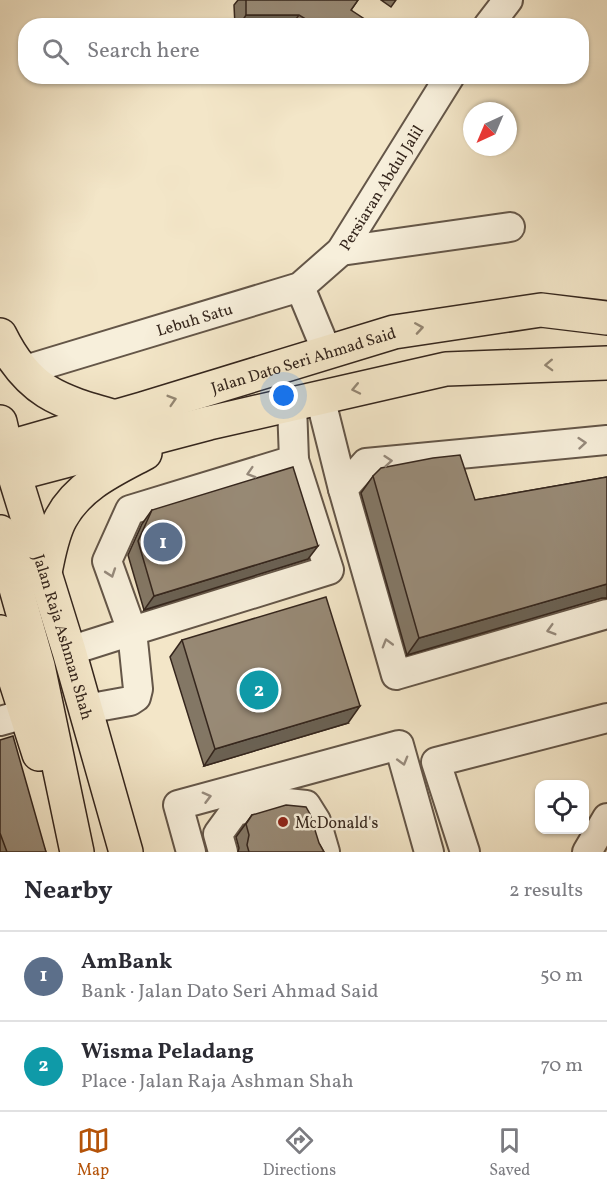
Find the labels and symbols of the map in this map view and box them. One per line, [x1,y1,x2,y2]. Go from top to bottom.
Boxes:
north arrow [463,102,517,156]
street label: Persiaran Abdul Jalil [335,121,430,255]
street label: Lebuh Satu [154,299,236,343]
street label: Jalan Dato Seri Ahmad Said [209,323,399,400]
one-way arrow [415,323,424,335]
one-way arrow [544,358,553,371]
your location [269,381,298,410]
one-way arrow [351,381,361,394]
one-way arrow [166,395,177,407]
one-way arrow [578,436,587,449]
one-way arrow [383,455,393,468]
one-way arrow [246,466,256,478]
pin: 1 [144,520,182,564]
street label: Jalan Raja Ashman Shah [27,552,97,723]
one-way arrow [104,567,117,578]
one-way arrow [546,623,557,635]
one-way arrow [382,638,394,648]
pin: 2 [240,668,278,712]
one-way arrow [396,755,408,766]
one-way arrow [201,792,212,804]
place label: McDonald's [295,813,378,835]
marker: McDonald's [276,815,290,829]

